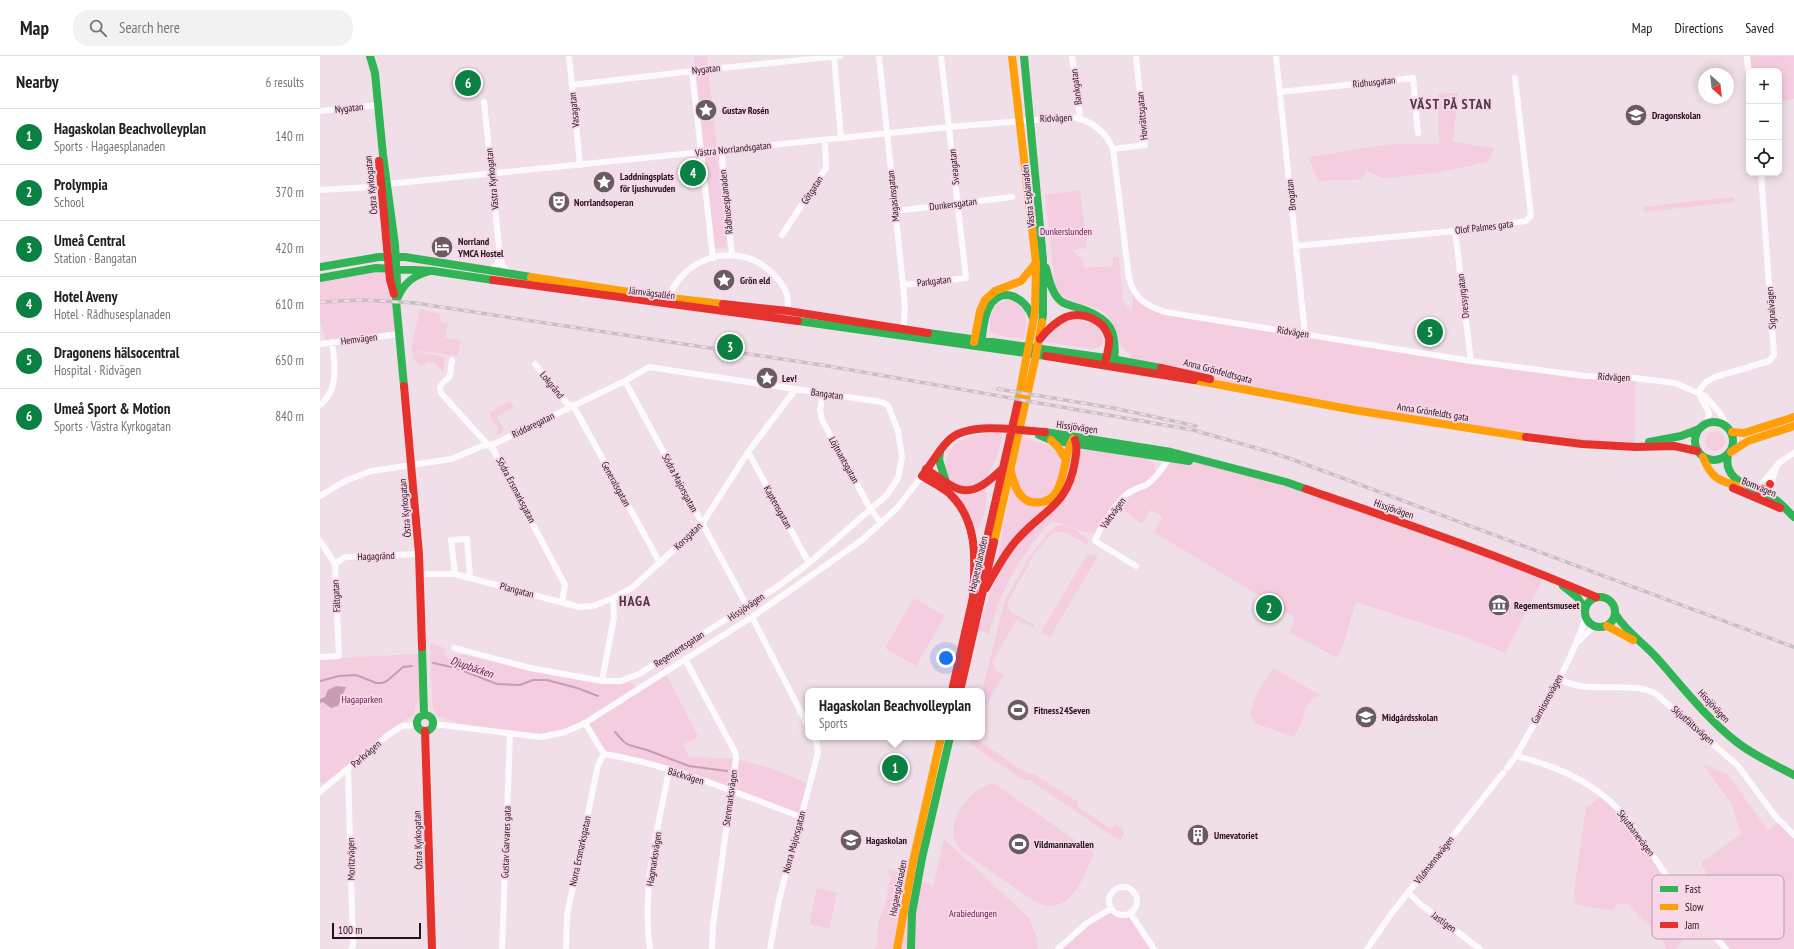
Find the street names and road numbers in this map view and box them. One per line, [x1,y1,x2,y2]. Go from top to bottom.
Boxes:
street label: Nygatan [691,61,721,77]
street label: Bankgatan [1067,68,1085,106]
street label: Ridhusgatan [1352,73,1396,91]
street label: Hovrättsgatan [1133,91,1151,141]
street label: Vasagatan [566,92,582,129]
street label: Nygatan [334,100,364,116]
street label: Ridvägen [1040,111,1072,125]
street label: Västra Norrlandsgatan [693,139,772,160]
street label: Västra Kyrkogatan [482,148,502,211]
street label: Sveagatan [946,149,962,185]
street label: Östra Kyrkogatan [361,155,381,215]
street label: Västra Esplanaden [1018,164,1038,229]
street label: Rådhusesplanaden [716,169,736,235]
street label: Magasinsgatan [884,170,902,222]
street label: Götgatan [798,173,826,207]
street label: Brogatan [1283,179,1299,211]
street label: Dunkersgatan [929,195,977,213]
street label: Olof Palmes gata [1454,217,1514,237]
street label: Parkgatan [916,272,952,290]
street label: Dressyrgatan [1454,273,1472,319]
street label: Järnvägsallén [627,284,676,302]
street label: Signalvägen [1763,286,1779,330]
street label: Ridvägen [1276,323,1310,341]
street label: Hemvägen [340,330,378,348]
street label: Anna Grönfeldtsgata [1182,356,1254,386]
street label: Lokgränd [537,369,567,401]
street label: Ridvägen [1598,370,1630,384]
street label: Bangatan [810,385,844,403]
street label: Anna Grönfeldts gata [1396,400,1470,424]
street label: Riddaregatan [510,409,556,441]
street label: Hissjövägen [1056,418,1098,436]
street label: Löjtnantsgatan [826,434,862,486]
street label: Södra Majorsgatan [659,452,701,514]
street label: Södra Ersmarksgatan [493,455,539,525]
street label: Generalsgatan [598,459,634,509]
street label: Bomvägen [1740,474,1778,500]
street label: Östra Kyrkogatan [396,478,414,538]
street label: Kaptensgatan [761,483,795,531]
street label: Vaktvägen [1097,495,1129,532]
street label: Hissjövägen [1372,496,1416,522]
street label: Korsgatan [671,519,705,553]
street label: Hagaesplanaden [965,535,991,593]
street label: Hagagränd [357,549,395,563]
street label: Fältgatan [329,579,343,613]
street label: Plangatan [499,579,535,601]
street label: Hissjövägen [725,590,767,624]
street label: Regementsgatan [651,628,707,670]
street label: Garnisonsvägen [1528,672,1566,726]
street label: Hissjövägen [1695,686,1733,726]
street label: Skjutfältsvägen [1669,703,1717,747]
street label: Parkvägen [348,737,384,771]
street label: Bäckvägen [666,764,706,788]
street label: Stenmarksvägen [720,769,740,827]
street label: Gustav Garvares gata [498,806,514,878]
street label: Skjutbanevägen [1614,807,1658,859]
street label: Östra Kyrkogatan [410,810,426,870]
street label: Norra Majorsgatan [779,810,809,874]
street label: Norra Ersmarksgatan [566,815,594,887]
street label: Hagmarksvägen [643,831,665,887]
street label: Vildmannavägen [1411,833,1457,887]
street label: Moritzvägen [344,838,358,880]
street label: Hagaesplanaden [886,859,910,917]
street label: Jastigen [1428,908,1459,935]

